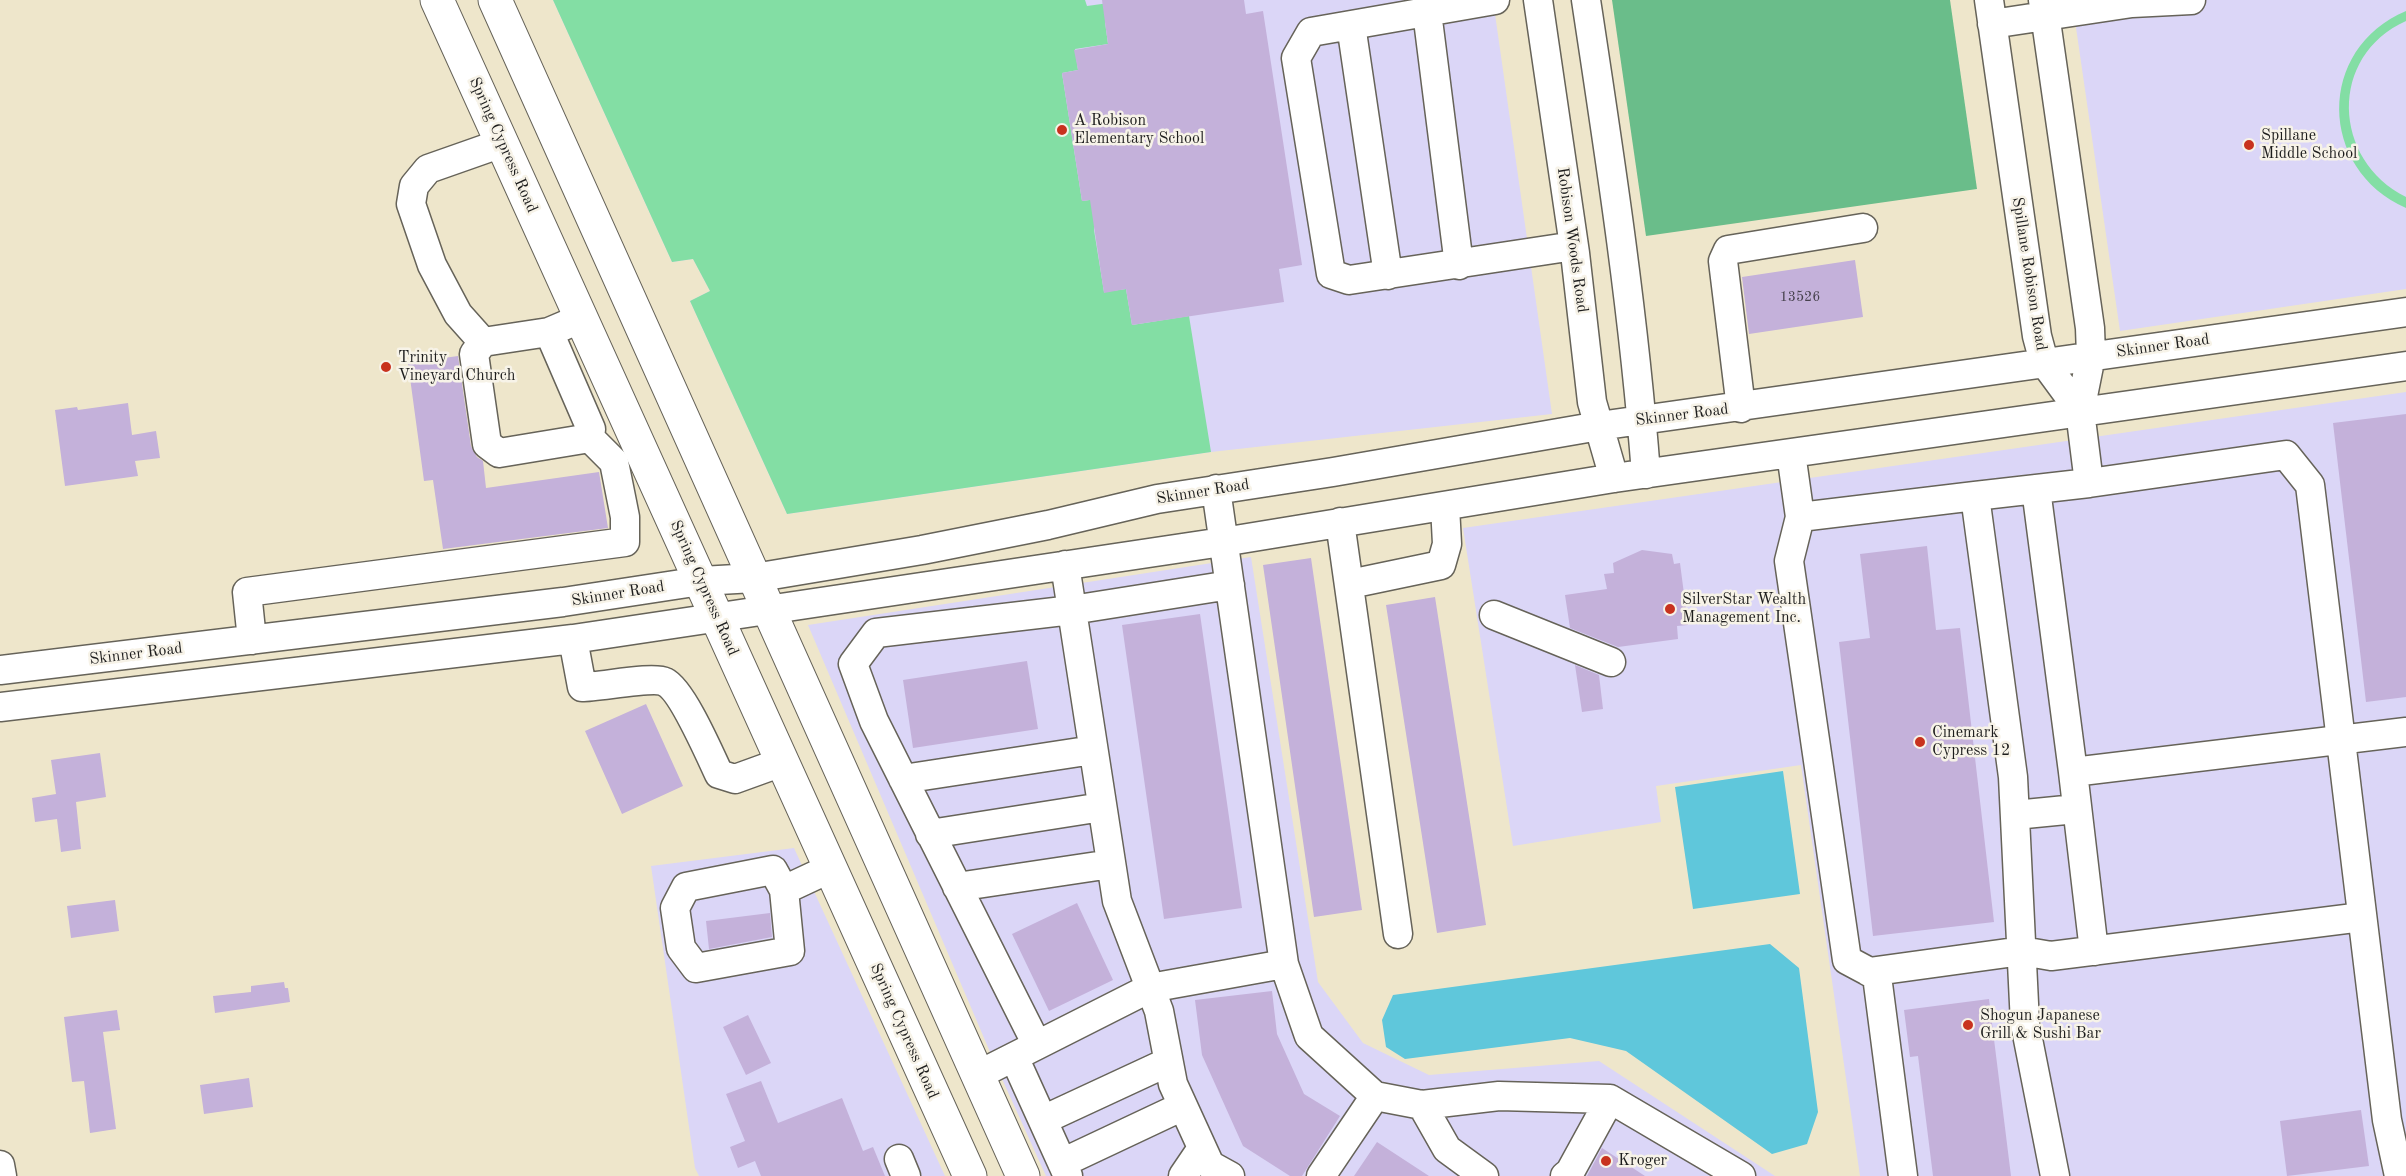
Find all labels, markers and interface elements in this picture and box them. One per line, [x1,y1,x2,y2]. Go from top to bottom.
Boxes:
street label: Spring Cypress Road [464,74,542,216]
place label: A Robison Elementary School [1074,111,1204,149]
marker: A Robison Elementary School [1055,123,1069,137]
place label: Spillane Middle School [2261,126,2357,164]
marker: Spillane Middle School [2242,138,2256,152]
street label: Robison Woods Road [1552,166,1592,314]
street label: Spillane Robison Road [2007,196,2051,352]
house number: 13526 [1780,289,1820,305]
street label: Skinner Road [2115,330,2211,362]
place label: Trinity Vineyard Church [398,348,515,386]
marker: Trinity Vineyard Church [379,360,393,374]
street label: Skinner Road [1634,400,1730,430]
street label: Skinner Road [1155,475,1251,509]
street label: Spring Cypress Road [665,517,743,659]
street label: Skinner Road [570,577,666,611]
place label: SilverStar Wealth Management Inc. [1682,590,1806,628]
marker: SilverStar Wealth Management Inc. [1663,602,1677,616]
street label: Skinner Road [88,639,184,669]
place label: Cinemark Cypress 12 [1932,723,2010,761]
marker: Cinemark Cypress 12 [1913,735,1927,749]
street label: Spring Cypress Road [865,960,943,1102]
place label: Shogun Japanese Grill & Sushi Bar [1980,1006,2101,1044]
marker: Shogun Japanese Grill & Sushi Bar [1961,1018,1975,1032]
place label: Kroger [1618,1151,1667,1171]
marker: Kroger [1599,1154,1613,1168]

